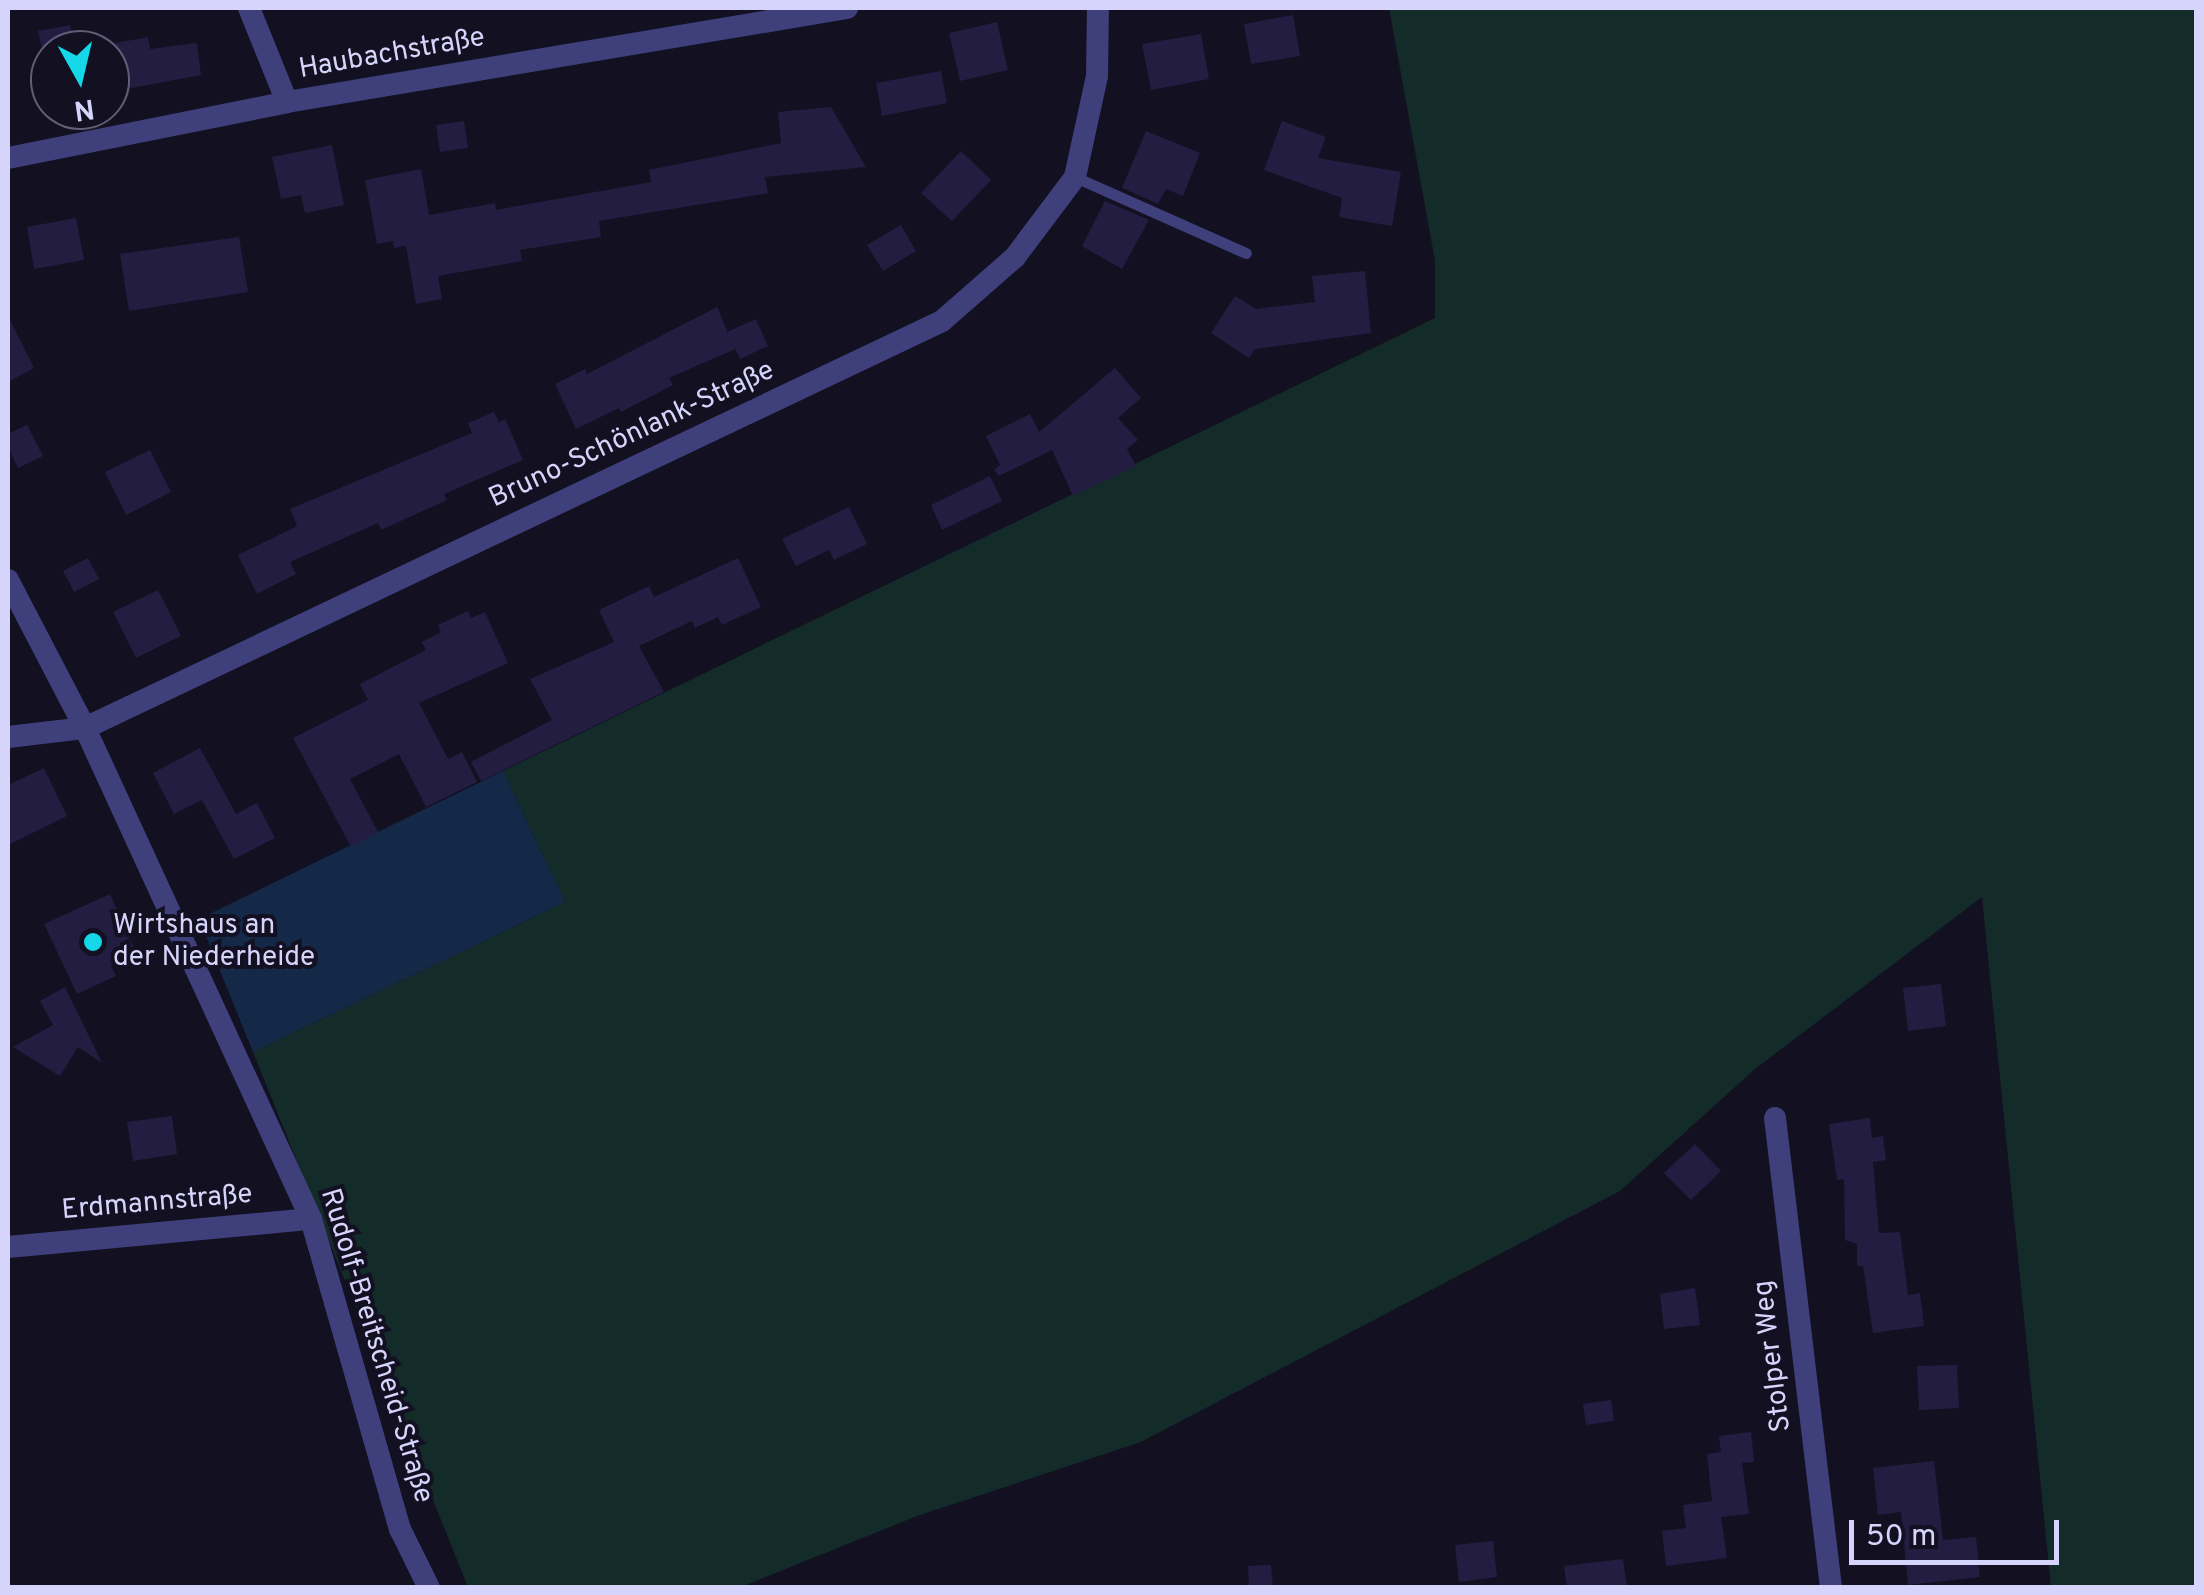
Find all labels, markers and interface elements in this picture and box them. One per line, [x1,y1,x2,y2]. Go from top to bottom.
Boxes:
street label: Haubachstraße [296,21,488,87]
north arrow [30,30,130,130]
text: N [71,89,96,127]
street label: Bruno-Schönlank-Straße [484,354,780,516]
place label: Wirtshaus an der Niederheide [113,909,315,975]
marker: Wirtshaus an der Niederheide [82,931,104,953]
street label: Erdmannstraße [60,1178,254,1228]
street label: Rudolf-Breitscheid-Straße [312,1185,440,1507]
street label: Stolper Weg [1747,1278,1799,1434]
scale bar [1854,1500,2064,1562]
text: 50 m [1866,1519,1936,1556]

